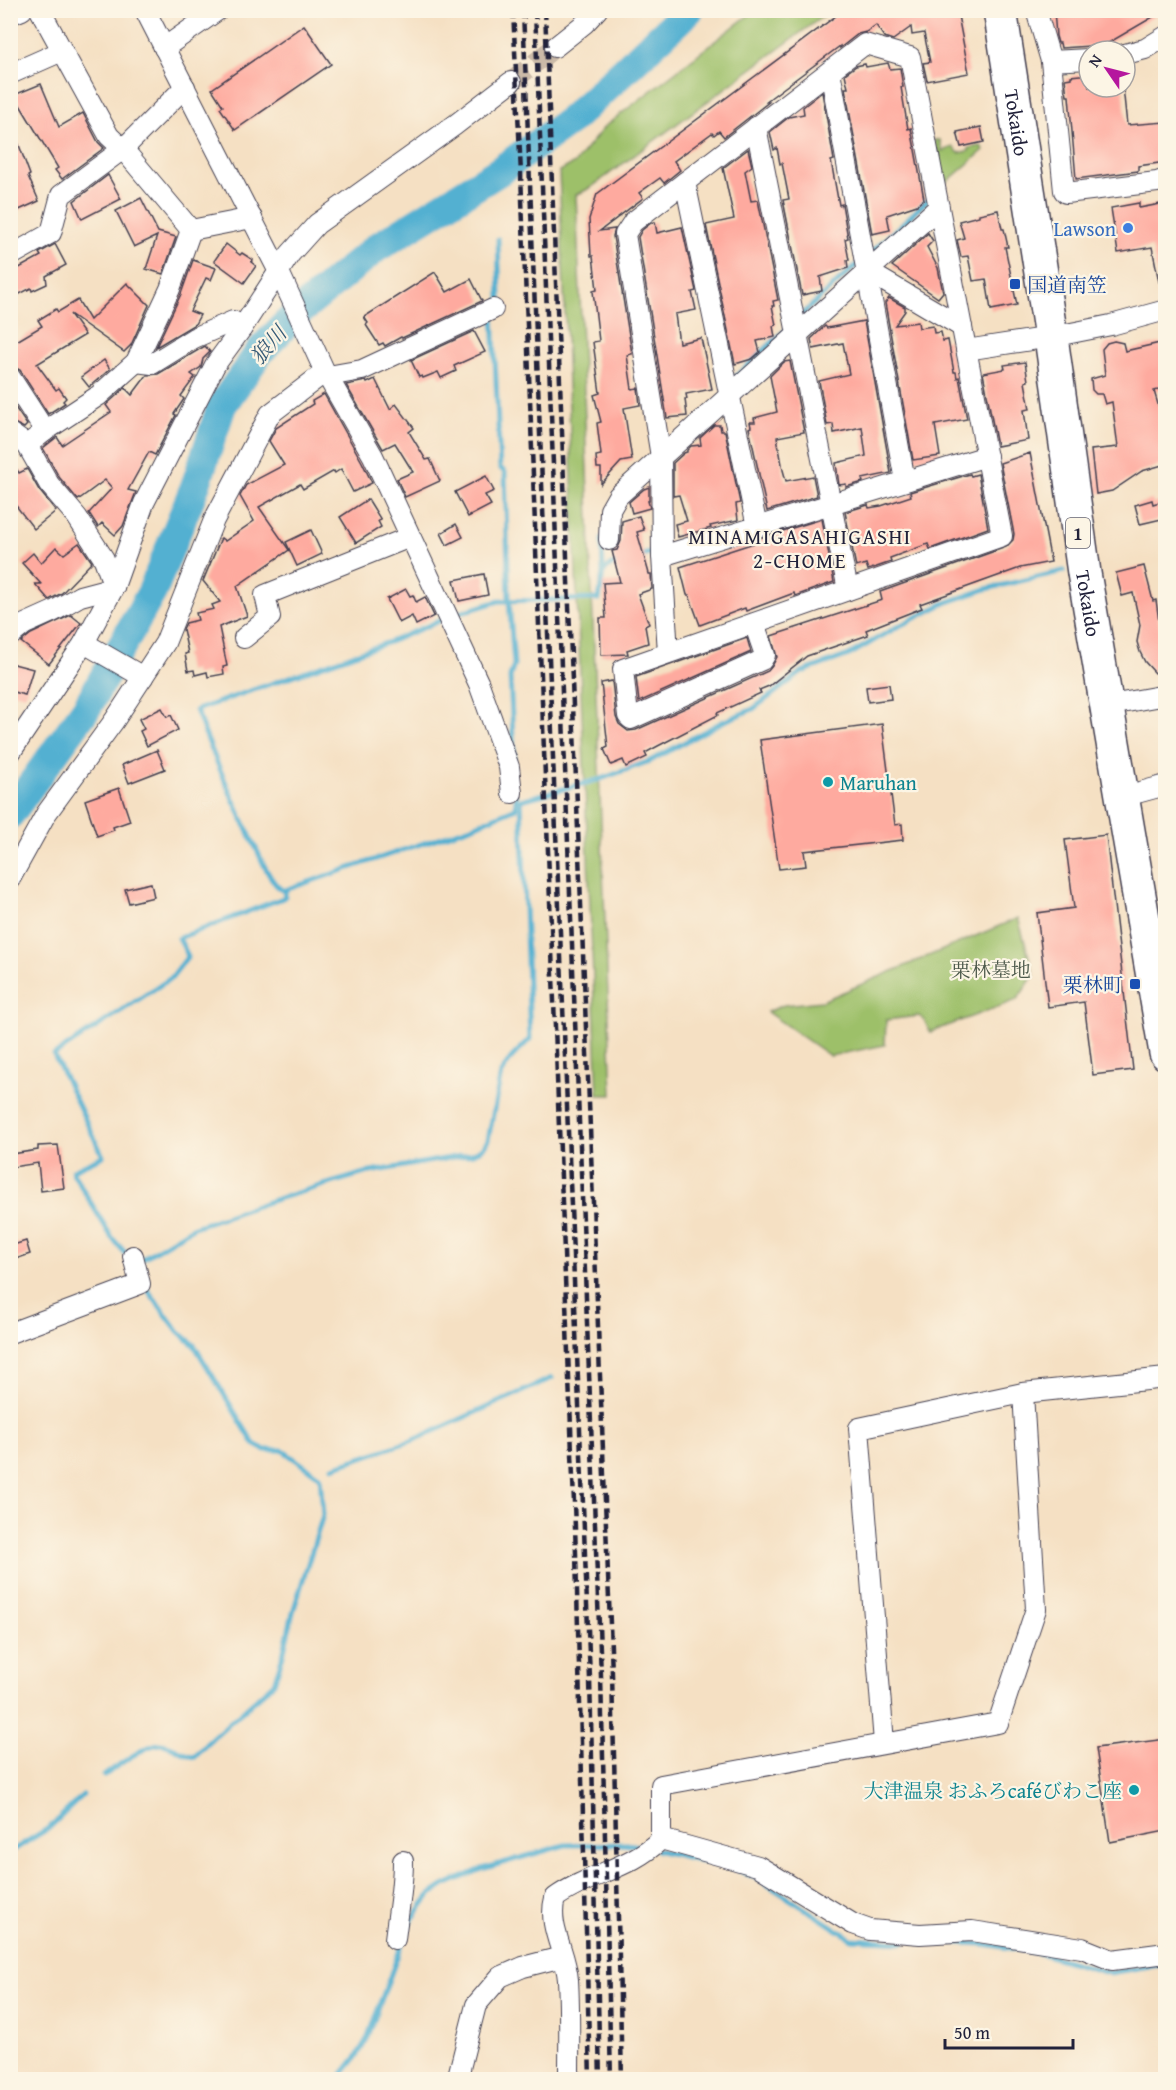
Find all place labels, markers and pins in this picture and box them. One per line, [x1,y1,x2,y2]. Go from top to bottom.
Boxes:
place label: Lawson [1054,214,1116,243]
marker: Lawson [1121,221,1135,235]
place label: 国道南笠 [1027,270,1107,299]
marker: 国道南笠 [1008,277,1022,291]
place label: Maruhan [840,768,917,797]
marker: Maruhan [821,775,835,789]
place label: 栗林町 [1063,970,1123,999]
marker: 栗林町 [1128,977,1142,991]
place label: 大津温泉 おふろcaféびわこ座 [863,1776,1122,1805]
marker: 大津温泉 おふろcaféびわこ座 [1127,1783,1141,1797]

